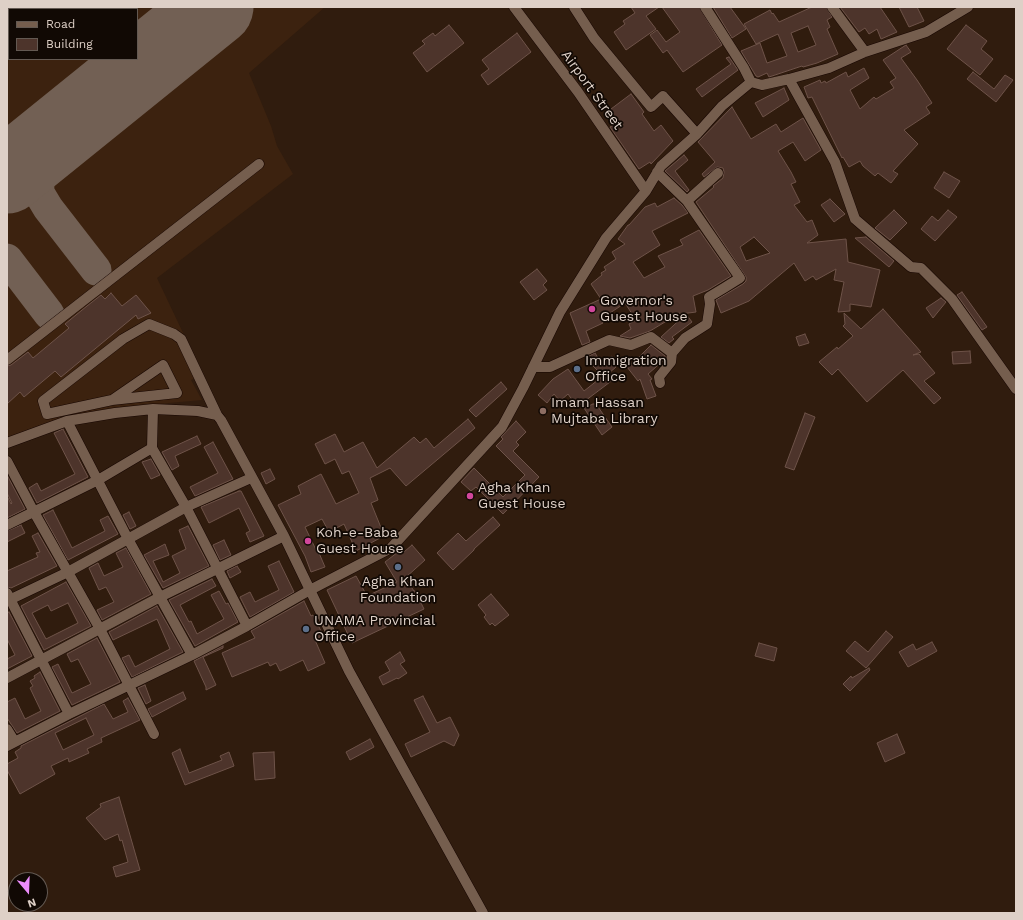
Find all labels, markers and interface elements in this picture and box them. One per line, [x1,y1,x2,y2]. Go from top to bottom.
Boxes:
legend [8,8,138,60]
text: Road [46,17,75,31]
text: Building [46,37,93,51]
street label: Airport Street [558,47,626,133]
place label: Governor's Guest House [600,293,688,326]
marker: Governor's Guest House [587,304,597,314]
place label: Immigration Office [585,353,667,386]
marker: Immigration Office [572,364,582,374]
place label: Imam Hassan Mujtaba Library [551,395,658,428]
marker: Imam Hassan Mujtaba Library [538,406,548,416]
place label: Agha Khan Guest House [478,480,566,512]
marker: Agha Khan Guest House [465,491,475,501]
place label: Koh-e-Baba Guest House [316,525,404,558]
marker: Koh-e-Baba Guest House [303,536,313,546]
marker: Agha Khan Foundation [393,562,403,572]
place label: Agha Khan Foundation [360,574,436,606]
place label: UNAMA Provincial Office [314,613,435,646]
marker: UNAMA Provincial Office [301,624,311,634]
north arrow [8,872,48,912]
text: N [26,895,38,910]

